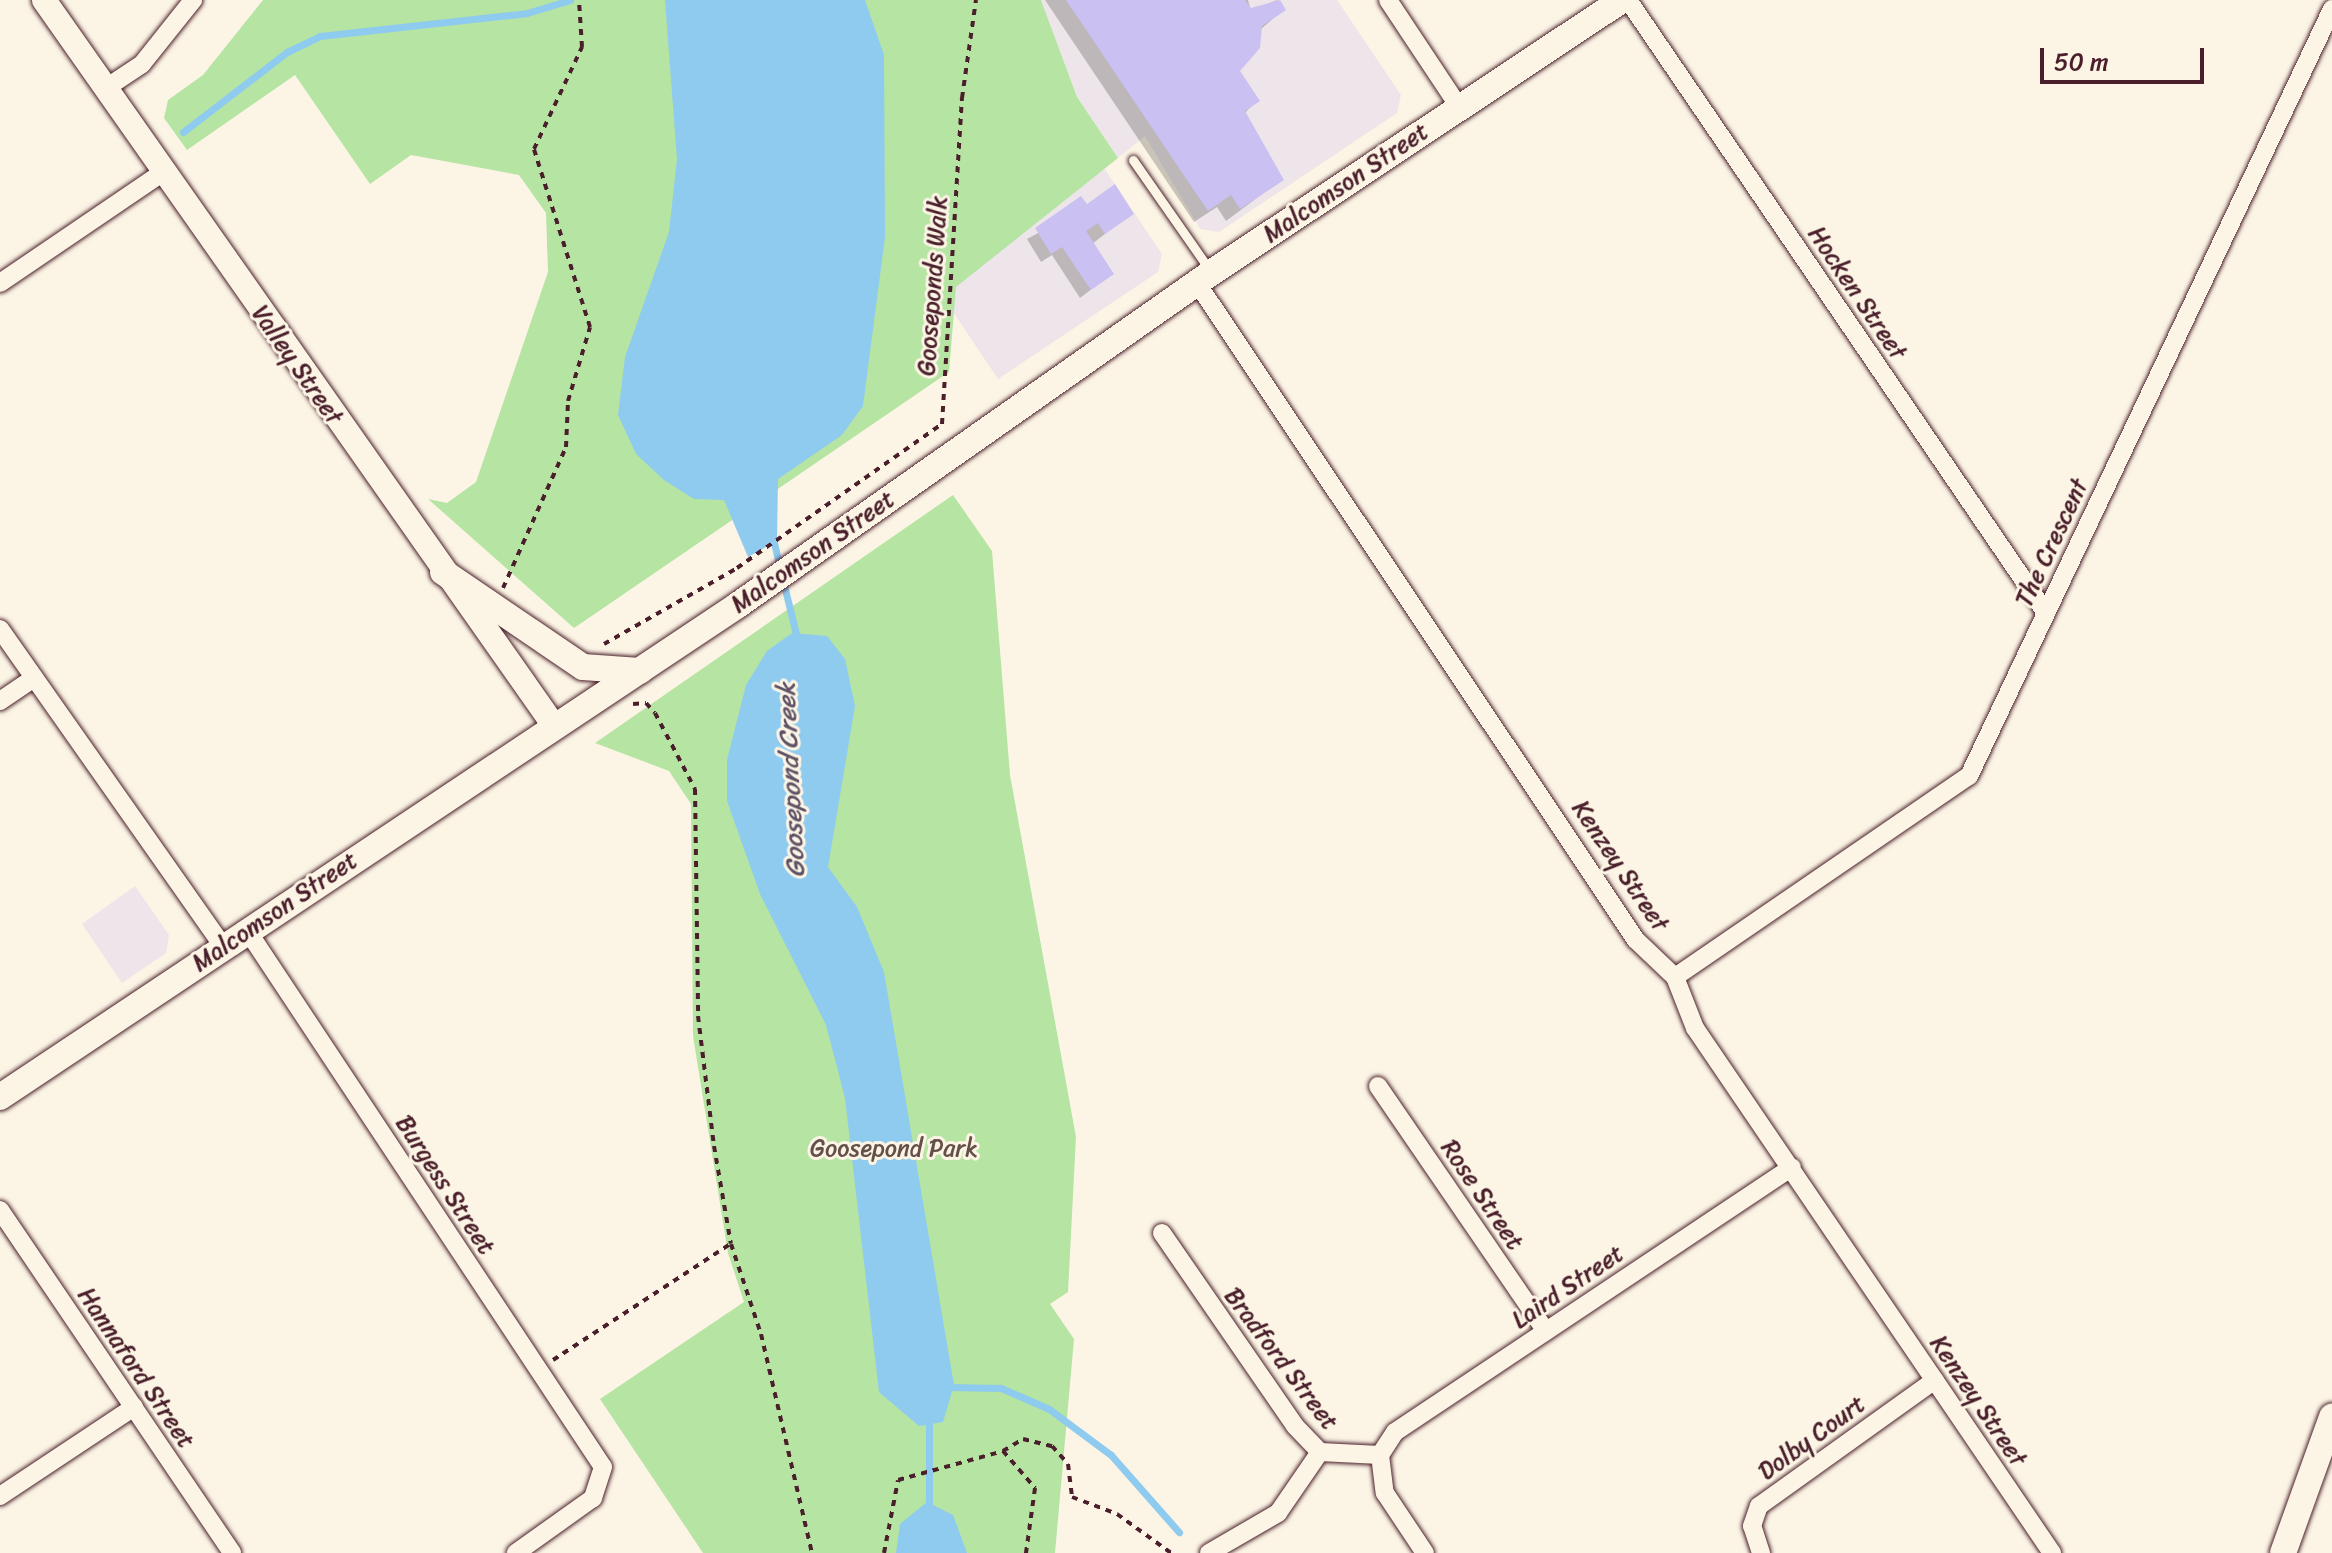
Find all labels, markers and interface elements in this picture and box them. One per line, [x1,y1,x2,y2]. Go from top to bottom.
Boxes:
scale bar [2044,32,2208,82]
text: 50 m [2054,41,2109,83]
street label: Malcomson Street [1258,117,1434,249]
street label: Gooseponds Walk [912,195,954,377]
street label: Hocken Street [1802,221,1912,365]
street label: Valley Street [245,300,349,430]
street label: The Crescent [2009,473,2095,613]
street label: Malcomson Street [726,485,900,619]
water label: Goosepond Creek [770,681,812,879]
street label: Kenzey Street [1566,795,1674,937]
street label: Malcomson Street [187,846,363,978]
street label: Burgess Street [390,1110,500,1260]
park label: Goosepond Park [810,1135,978,1163]
street label: Rose Street [1435,1135,1529,1255]
street label: Laird Street [1507,1239,1629,1335]
street label: Hannaford Street [72,1282,200,1454]
street label: Bradford Street [1218,1282,1344,1436]
street label: Kenzey Street [1924,1330,2032,1472]
street label: Dolby Court [1753,1390,1871,1486]

